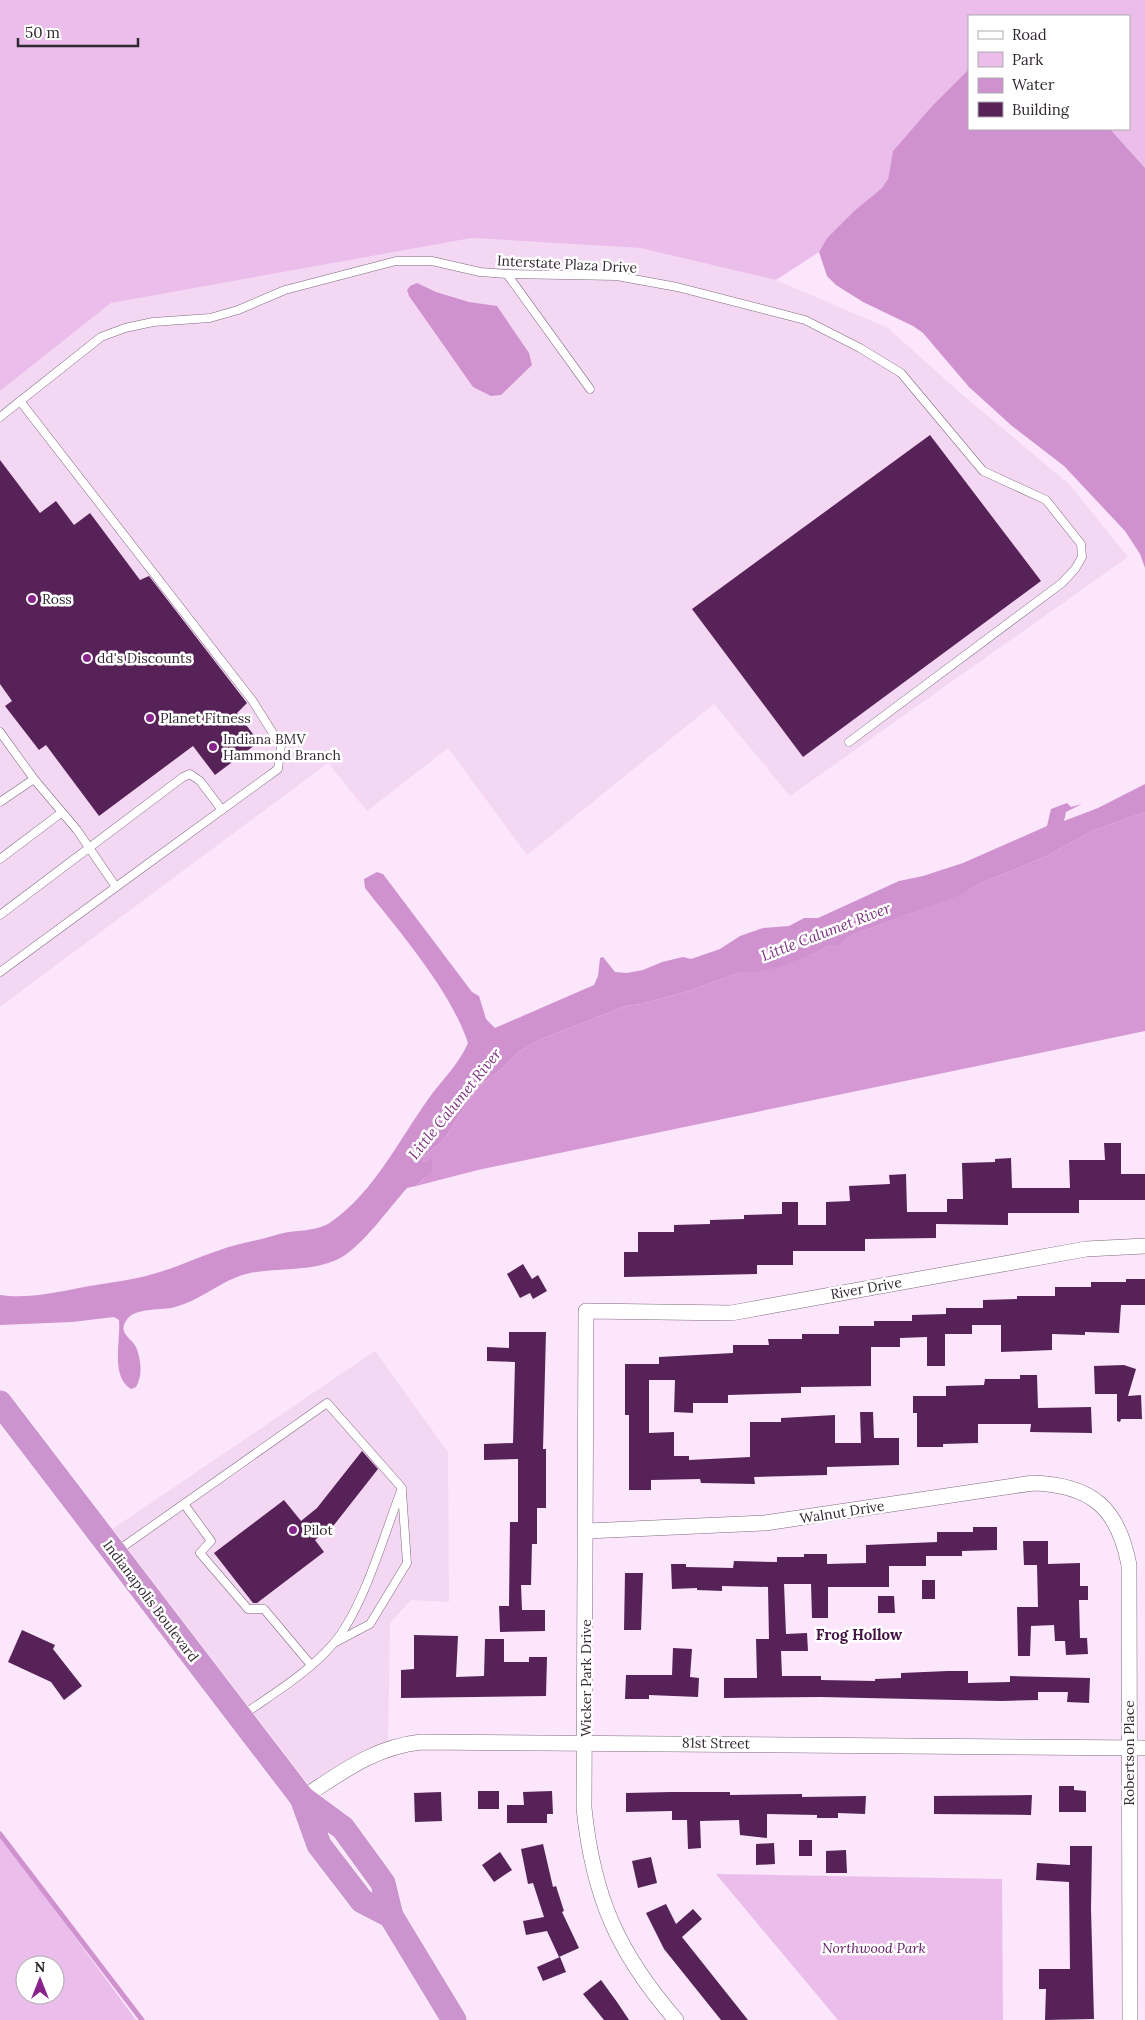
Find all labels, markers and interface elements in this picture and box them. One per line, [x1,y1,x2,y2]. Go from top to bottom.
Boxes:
scale bar [18,15,138,47]
legend [968,15,1130,130]
text: 50 m [25,23,60,42]
text: Road [1012,25,1047,44]
text: Park [1012,50,1043,69]
text: Water [1012,75,1055,94]
text: Building [1012,100,1070,119]
street label: Interstate Plaza Drive [497,251,638,277]
place label: Ross [42,590,72,608]
marker: Ross [26,593,38,605]
place label: dd's Discounts [97,649,192,667]
marker: dd's Discounts [81,652,93,664]
place label: Planet Fitness [160,709,251,727]
marker: Planet Fitness [144,712,156,724]
place label: Indiana BMV Hammond Branch [223,730,341,764]
marker: Indiana BMV Hammond Branch [207,741,219,753]
water label: Little Calumet River [758,898,893,965]
water label: Little Calumet River [404,1044,505,1163]
street label: River Drive [829,1273,903,1303]
street label: Walnut Drive [798,1496,886,1528]
place label: Pilot [303,1521,333,1539]
marker: Pilot [287,1524,299,1536]
street label: Indianapolis Boulevard [99,1537,203,1665]
street label: Wicker Park Drive [577,1619,595,1737]
district label: Frog Hollow [816,1625,903,1644]
street label: Robertson Place [1120,1700,1138,1806]
street label: 81st Street [682,1733,751,1753]
park label: Northwood Park [822,1939,926,1957]
north arrow [15,1955,65,2005]
text: N [35,1958,46,1976]

